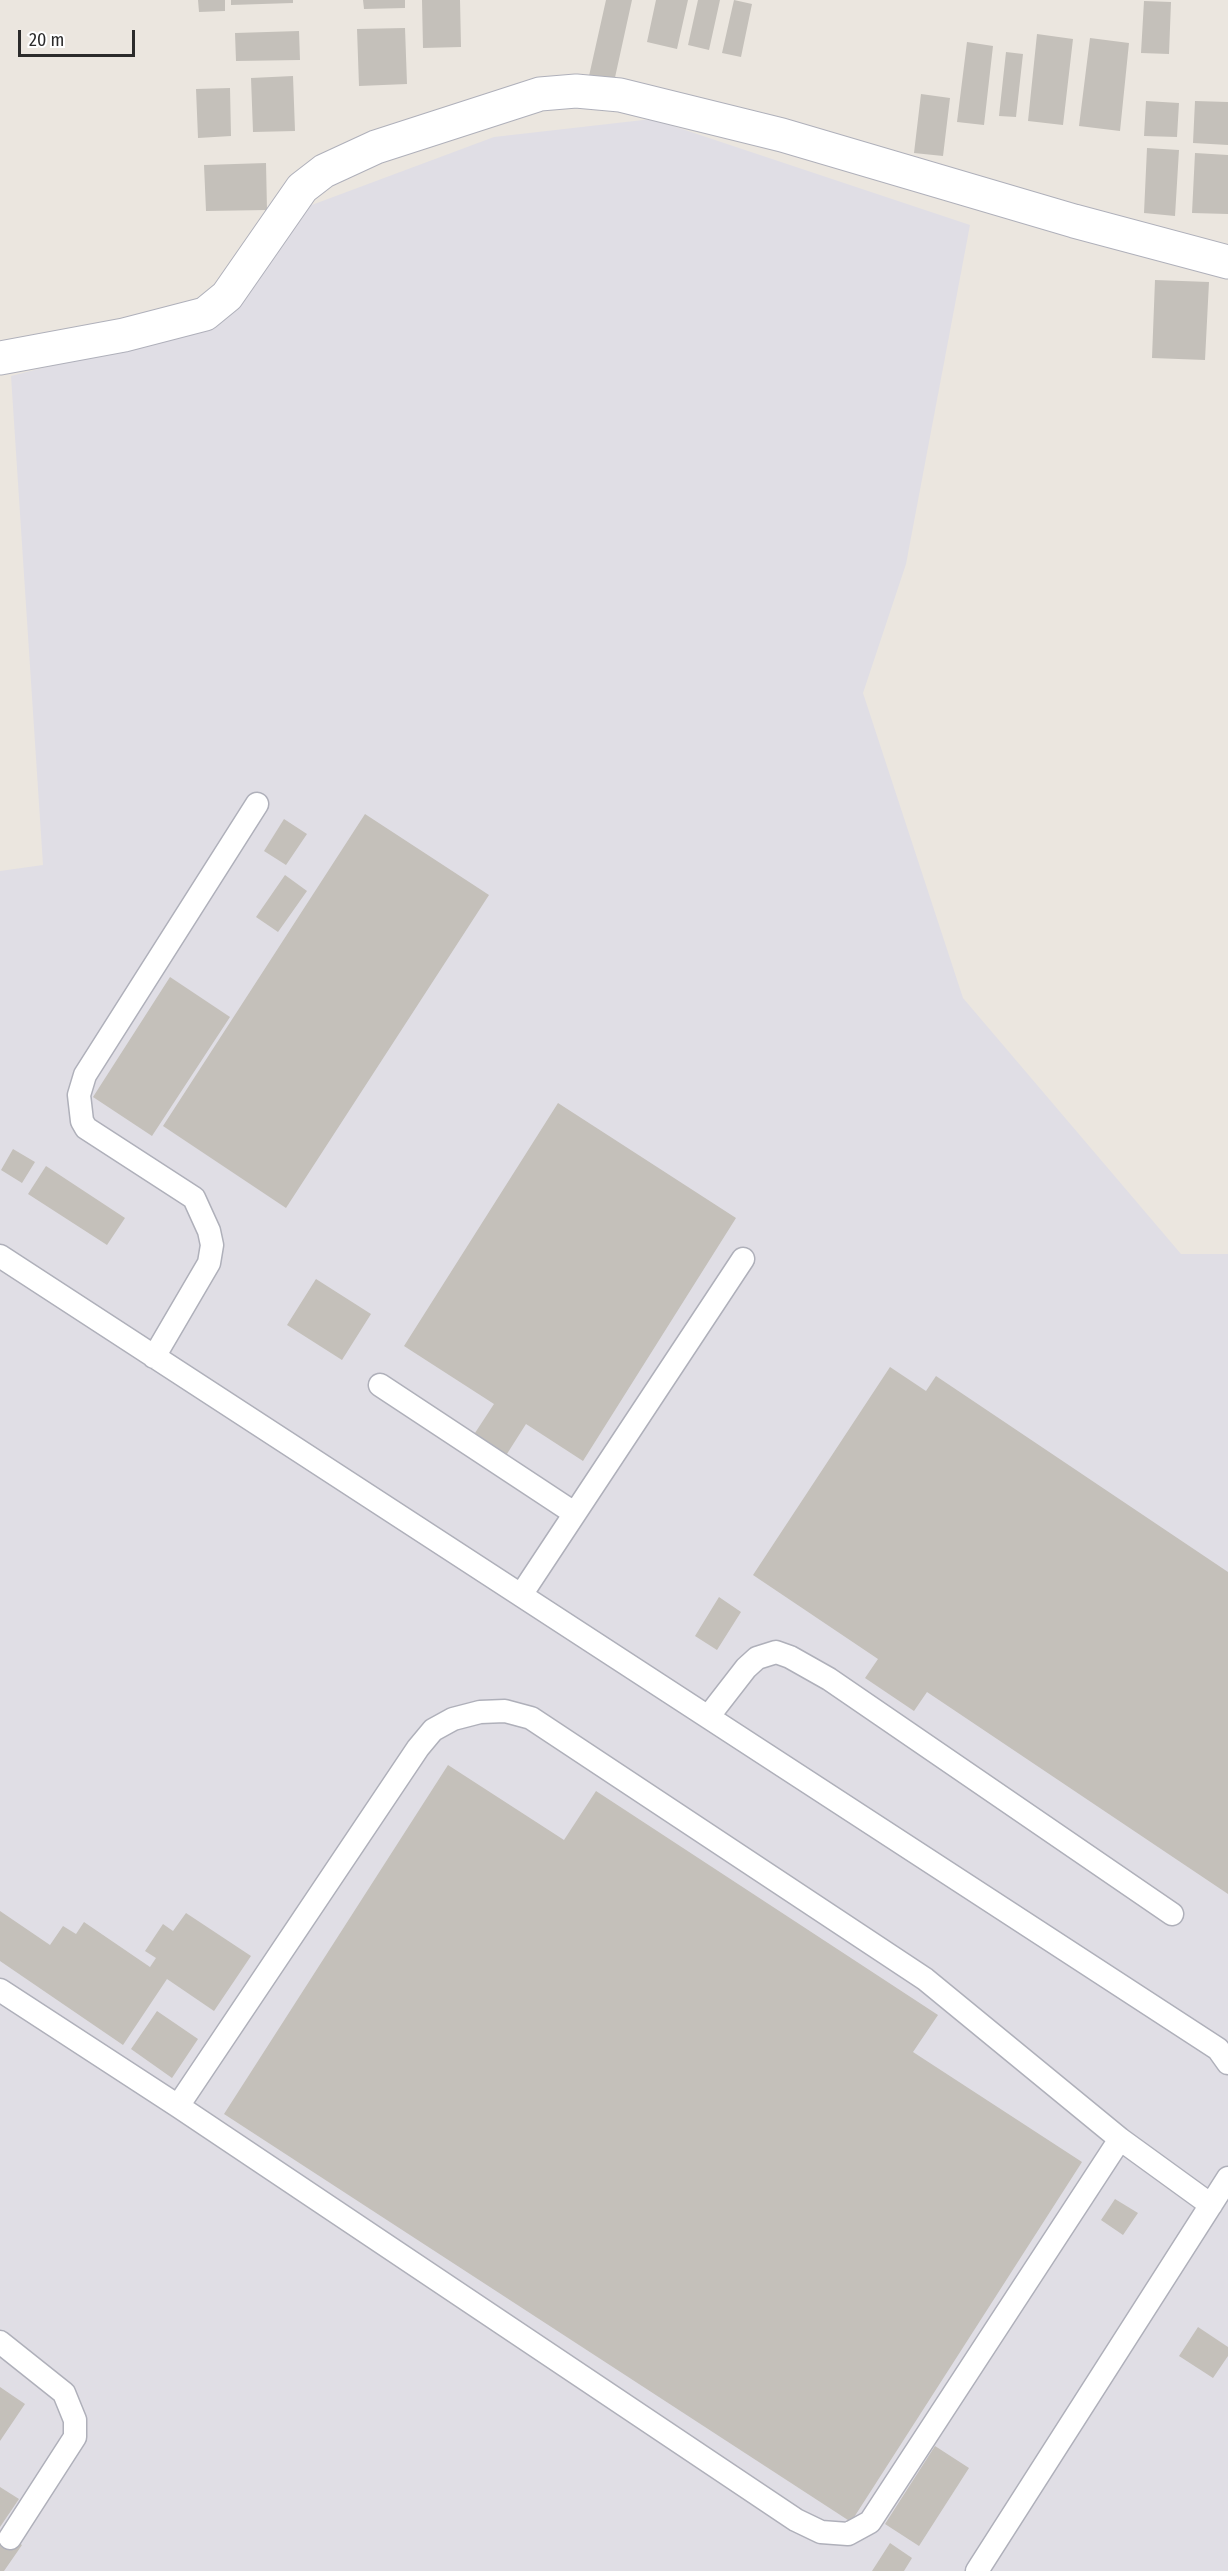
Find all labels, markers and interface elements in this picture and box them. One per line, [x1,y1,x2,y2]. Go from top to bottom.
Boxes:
scale bar [21,18,138,56]
text: 20 m [29,29,64,51]

